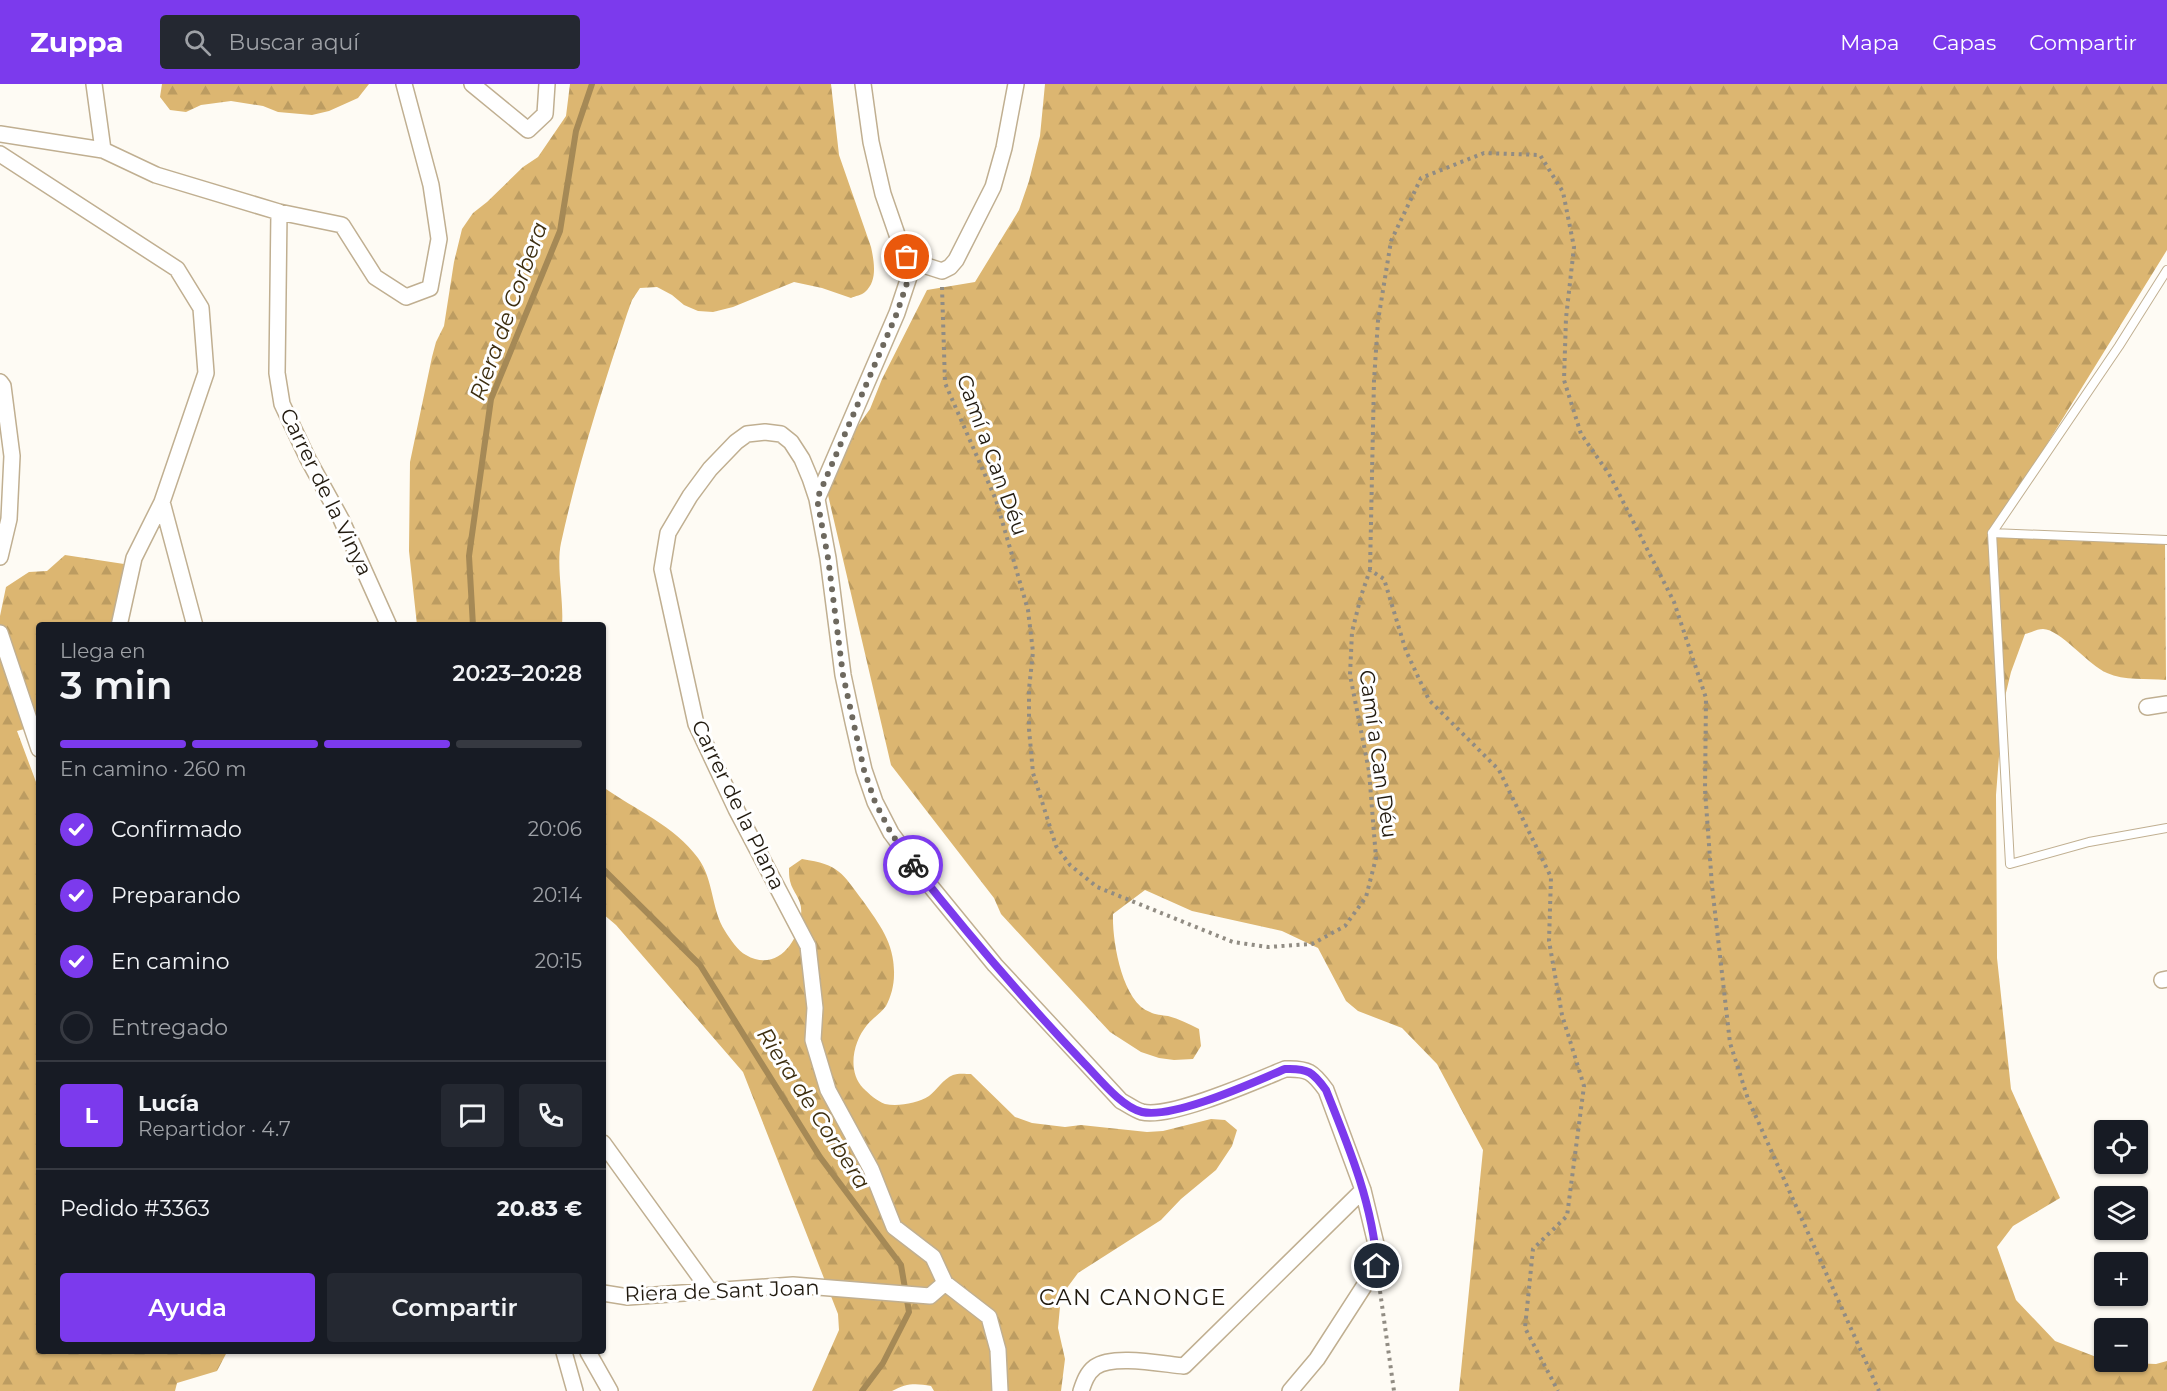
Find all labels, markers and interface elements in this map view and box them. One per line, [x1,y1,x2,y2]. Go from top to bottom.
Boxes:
search box [160,15,580,69]
text: Zuppa [30,25,124,59]
icon: search [181,26,214,59]
text: Buscar aquí [229,29,359,56]
text: Mapa [1840,30,1899,55]
text: Capas [1932,30,1996,55]
text: Compartir [2029,30,2137,55]
water label: Riera de Corbera [464,218,553,404]
pin [881,231,932,282]
icon: bag [890,240,923,273]
street label: Camí a Can Déu [952,371,1033,539]
street label: Carrer de la Vinya [275,404,378,580]
text: Llega en [60,639,146,663]
text: 20:23–20:28 [453,660,582,687]
text: 3 min [60,661,173,709]
street label: Camí a Can Déu [1354,668,1403,840]
street label: Carrer de la Plana [686,716,790,894]
text: En camino · 260 m [60,757,247,781]
icon: check [60,813,93,846]
text: Confirmado [111,816,242,843]
text: 20:06 [528,817,582,841]
courier [883,835,943,895]
icon: bike [897,849,930,882]
icon: check [60,879,93,912]
text: Preparando [111,882,240,909]
text: 20:14 [533,883,582,907]
icon: check [60,945,93,978]
text: En camino [111,948,230,975]
text: 20:15 [535,949,582,973]
text: Entregado [111,1014,228,1041]
water label: Riera de Corbera [751,1022,876,1194]
button: chat [441,1084,504,1147]
button: phone [519,1084,582,1147]
text: Lucía [138,1090,199,1117]
text: L [85,1102,98,1129]
text: Repartidor · 4.7 [138,1117,291,1141]
map controls [2094,1120,2148,1372]
button: locate [2094,1120,2148,1174]
button: layers [2094,1186,2148,1240]
text: Pedido #3363 [60,1195,210,1222]
text: 20.83 € [497,1195,582,1222]
pin [1351,1240,1402,1291]
icon: home [1360,1249,1393,1282]
button: + [2094,1252,2148,1306]
button: Ayuda [60,1273,315,1342]
button: Compartir [327,1273,582,1342]
street label: Riera de Sant Joan [624,1275,820,1306]
district label: CAN CANONGE [1039,1284,1227,1311]
button: − [2094,1318,2148,1372]

